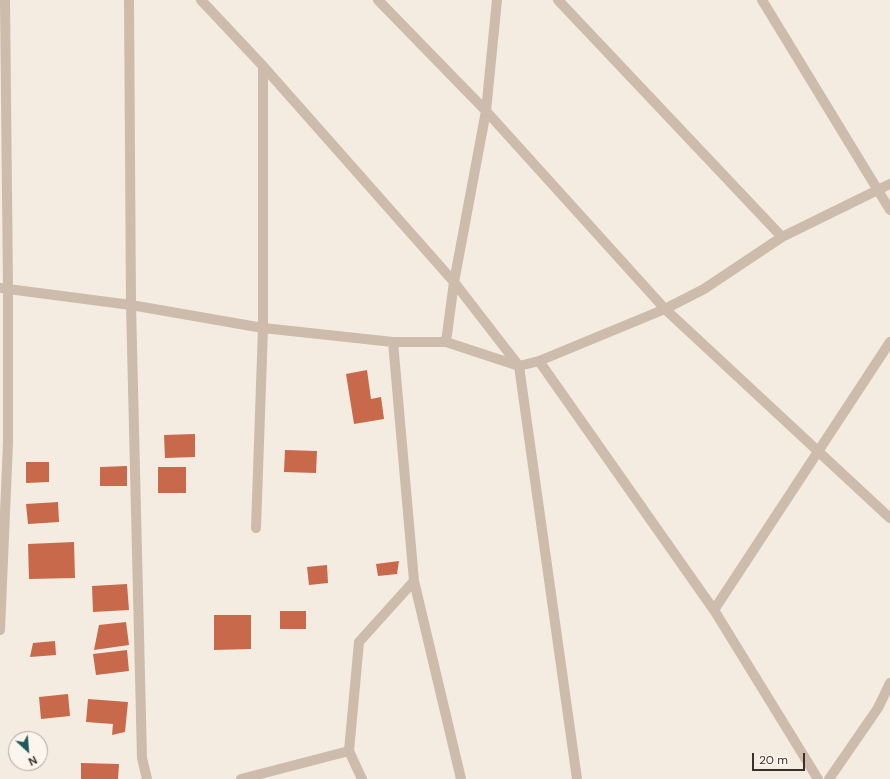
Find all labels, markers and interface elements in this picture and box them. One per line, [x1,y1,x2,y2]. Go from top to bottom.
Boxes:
north arrow [8,731,48,771]
scale bar [754,745,807,771]
text: 20 m [759,752,788,768]
text: N [26,753,39,769]

